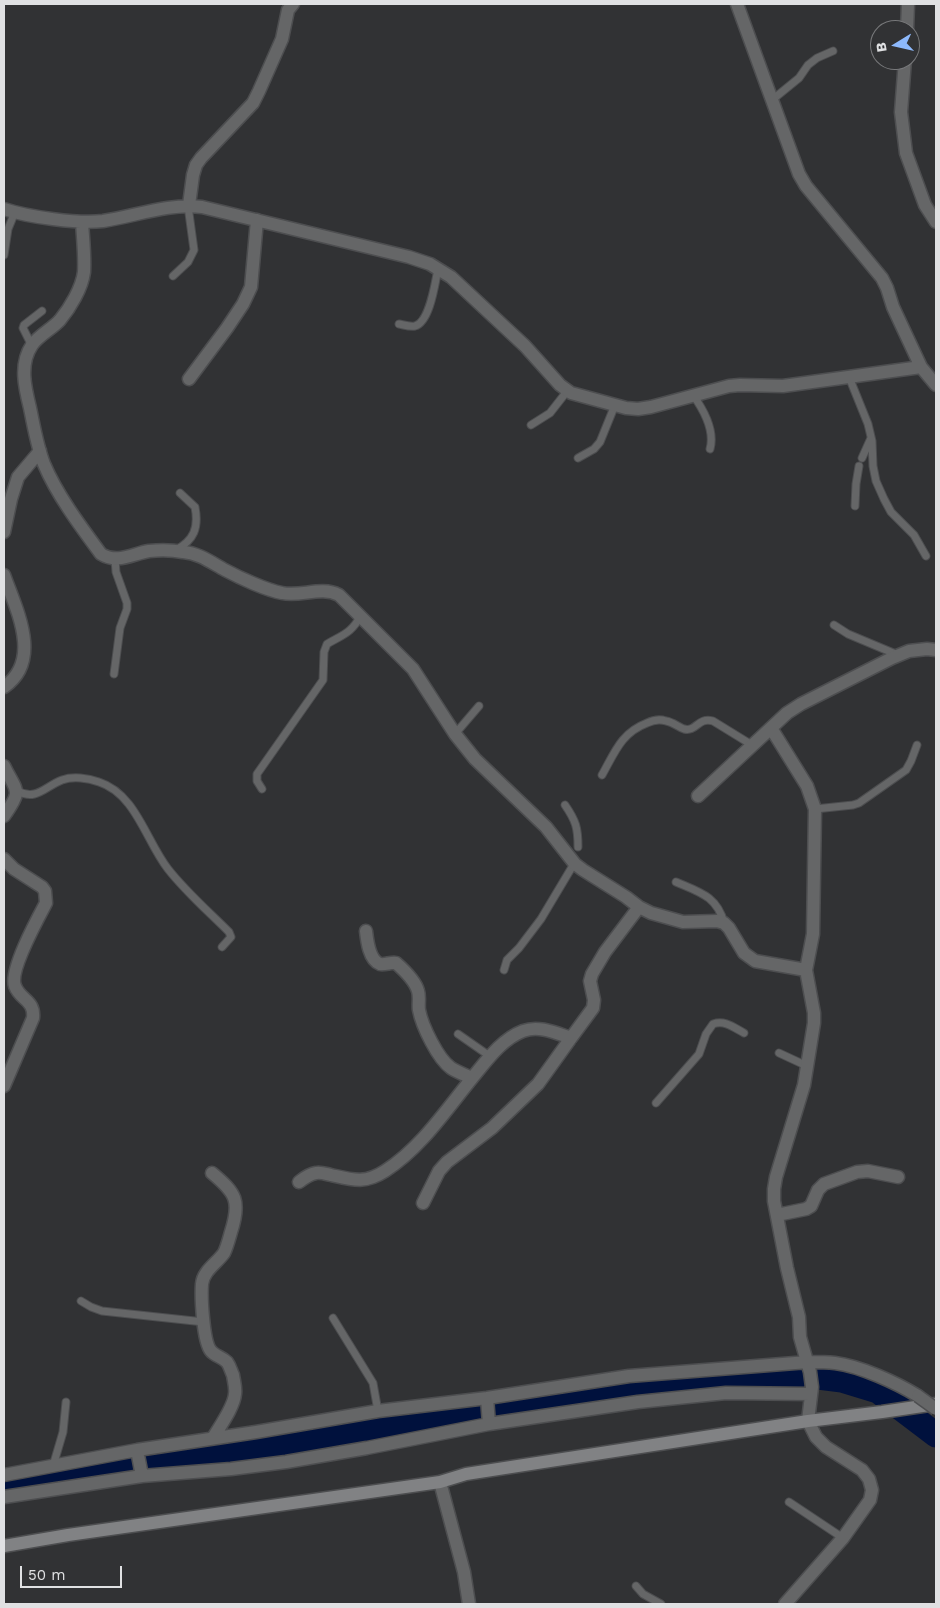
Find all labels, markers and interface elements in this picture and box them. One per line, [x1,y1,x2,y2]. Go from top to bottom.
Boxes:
north arrow [870,20,920,70]
text: B [873,41,890,53]
scale bar [22,1556,125,1588]
text: 50 m [28,1566,65,1584]

